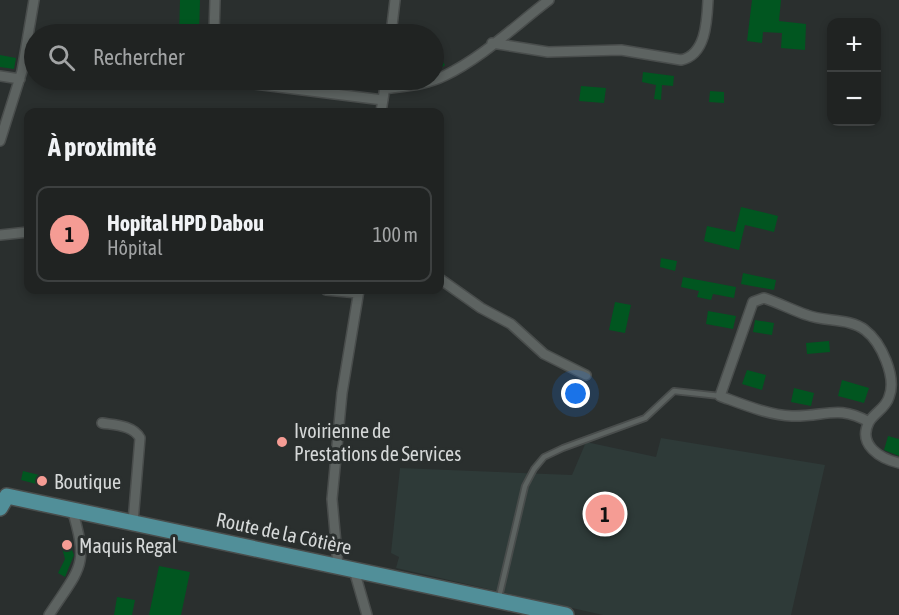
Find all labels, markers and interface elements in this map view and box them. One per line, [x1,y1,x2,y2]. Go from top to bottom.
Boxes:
map controls [827,18,881,126]
button: + [827,18,881,72]
search box [24,24,444,90]
icon: search [45,41,78,74]
text: Rechercher [93,44,184,70]
button: − [827,72,881,126]
text: À proximité [48,132,156,162]
text: Hopital HPD Dabou [107,210,264,236]
text: 1 [65,223,74,246]
text: 100 m [373,223,418,246]
text: Hôpital [107,236,162,259]
your location [561,379,590,408]
place label: Ivoirienne de Prestations de Services [294,419,461,465]
marker: Ivoirienne de Prestations de Services [275,435,289,449]
place label: Boutique [54,470,121,493]
marker: Boutique [35,474,49,488]
pin: 1 [586,492,624,536]
street label: Route de la Côtière [214,507,354,559]
place label: Maquis Regal [79,534,178,557]
marker: Maquis Regal [60,538,74,552]

